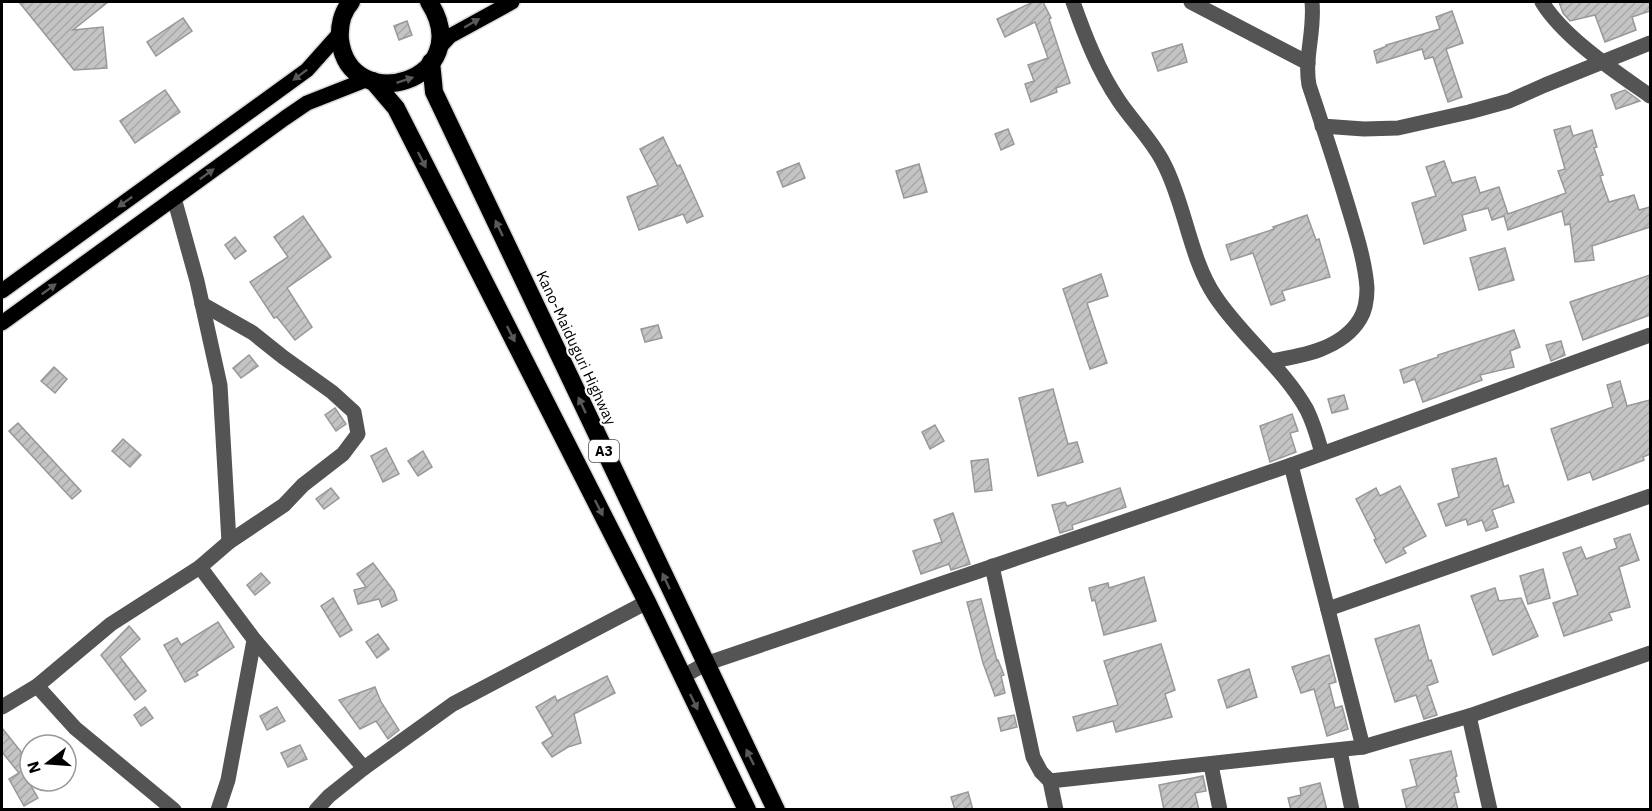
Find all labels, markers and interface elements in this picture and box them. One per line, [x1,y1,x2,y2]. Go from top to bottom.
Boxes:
one-way arrow [464,18,481,28]
one-way arrow [292,69,307,81]
one-way arrow [396,75,414,84]
one-way arrow [418,152,427,169]
one-way arrow [199,169,214,181]
one-way arrow [117,196,133,208]
one-way arrow [494,220,503,237]
street label: Kano-Maiduguri Highway [532,268,621,428]
one-way arrow [40,283,56,295]
one-way arrow [506,326,516,343]
one-way arrow [578,396,587,413]
road number: A3 [589,440,619,462]
one-way arrow [594,499,604,517]
one-way arrow [661,572,670,589]
one-way arrow [689,694,699,711]
north arrow [18,733,78,793]
one-way arrow [745,748,755,765]
text: N [22,759,45,776]

